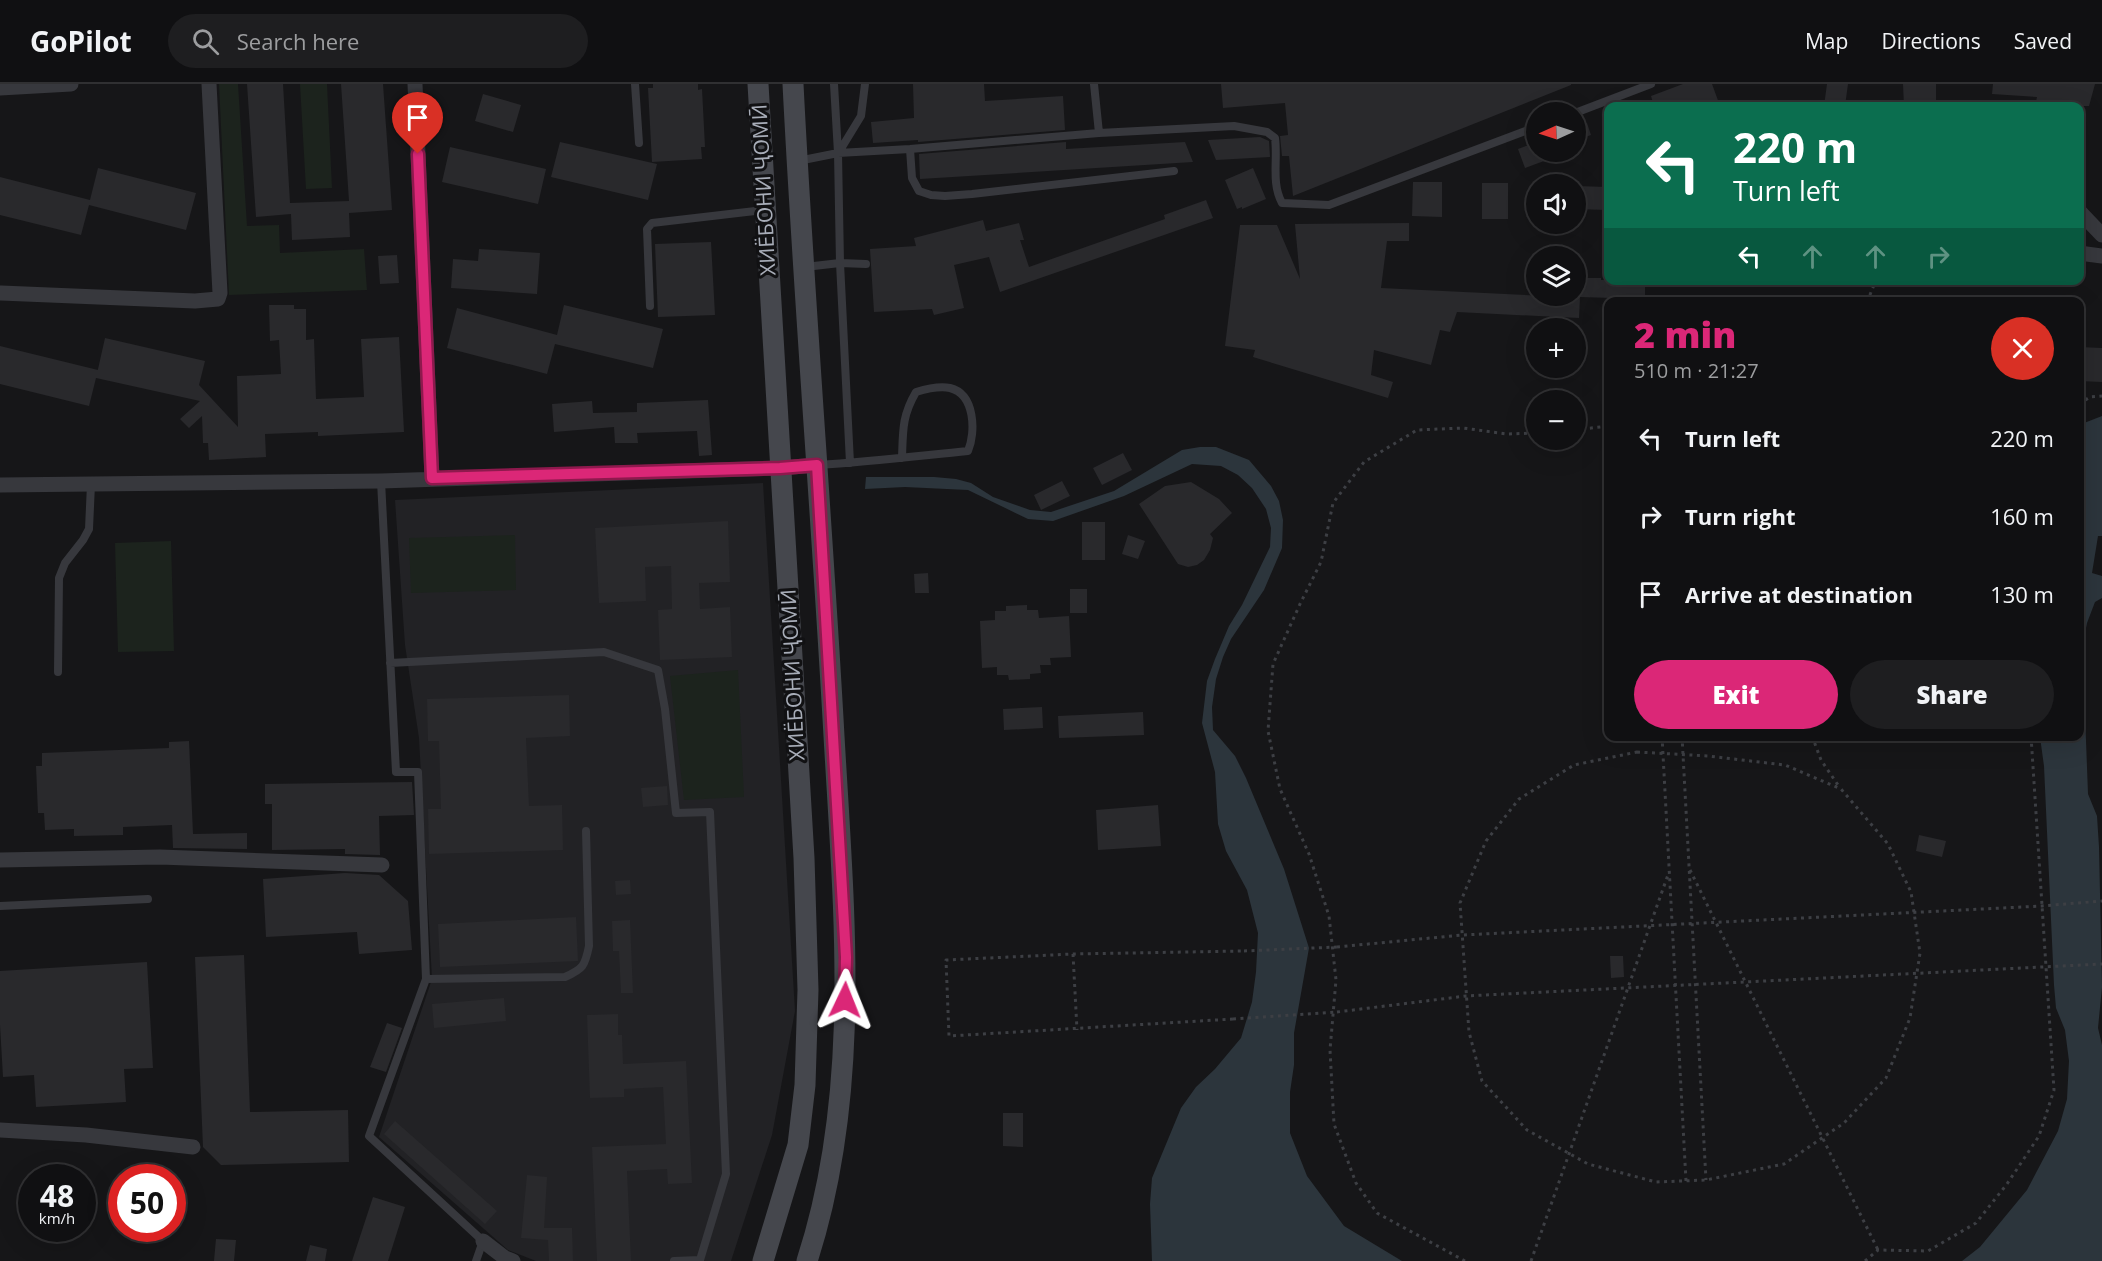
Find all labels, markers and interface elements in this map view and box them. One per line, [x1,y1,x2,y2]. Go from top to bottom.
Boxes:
search box [168,14,588,68]
text: GoPilot [30,22,132,60]
icon: search [189,25,222,58]
text: Search here [237,26,359,56]
text: Map [1805,27,1848,55]
text: Directions [1881,27,1981,55]
text: Saved [2014,27,2072,55]
pin [392,92,443,154]
icon: arrive [401,101,434,134]
north arrow [1526,102,1586,162]
map controls [1526,102,1586,450]
street label: ХИЁБОНИ ҶОМӢ [745,104,781,277]
text: 220 m [1733,118,1857,175]
icon: left [1634,126,1712,204]
text: Turn left [1733,172,1840,209]
button: sound [1526,174,1586,234]
icon: left [1733,240,1766,273]
icon: ahead [1796,240,1829,273]
icon: ahead [1859,240,1892,273]
icon: right [1922,240,1955,273]
button: layers [1526,246,1586,306]
text: 2 min [1634,310,1736,359]
button: close [1991,317,2054,380]
button: + [1526,318,1586,378]
text: 510 m · 21:27 [1634,357,1759,384]
button: − [1526,390,1586,450]
icon: left [1634,422,1667,455]
text: Turn left [1685,423,1780,453]
text: 220 m [1990,423,2054,453]
icon: right [1634,500,1667,533]
text: Turn right [1685,501,1796,531]
text: 160 m [1990,501,2054,531]
icon: arrive [1634,578,1667,611]
text: Arrive at destination [1685,579,1913,609]
text: 130 m [1990,579,2054,609]
street label: ХИЁБОНИ ҶОМӢ [774,589,810,762]
button: Exit [1634,660,1838,729]
button: Share [1850,660,2054,729]
position arrow [813,968,877,1032]
speed limit sign: 50 [108,1164,186,1242]
text: 48 [40,1175,74,1216]
text: km/h [39,1208,75,1228]

